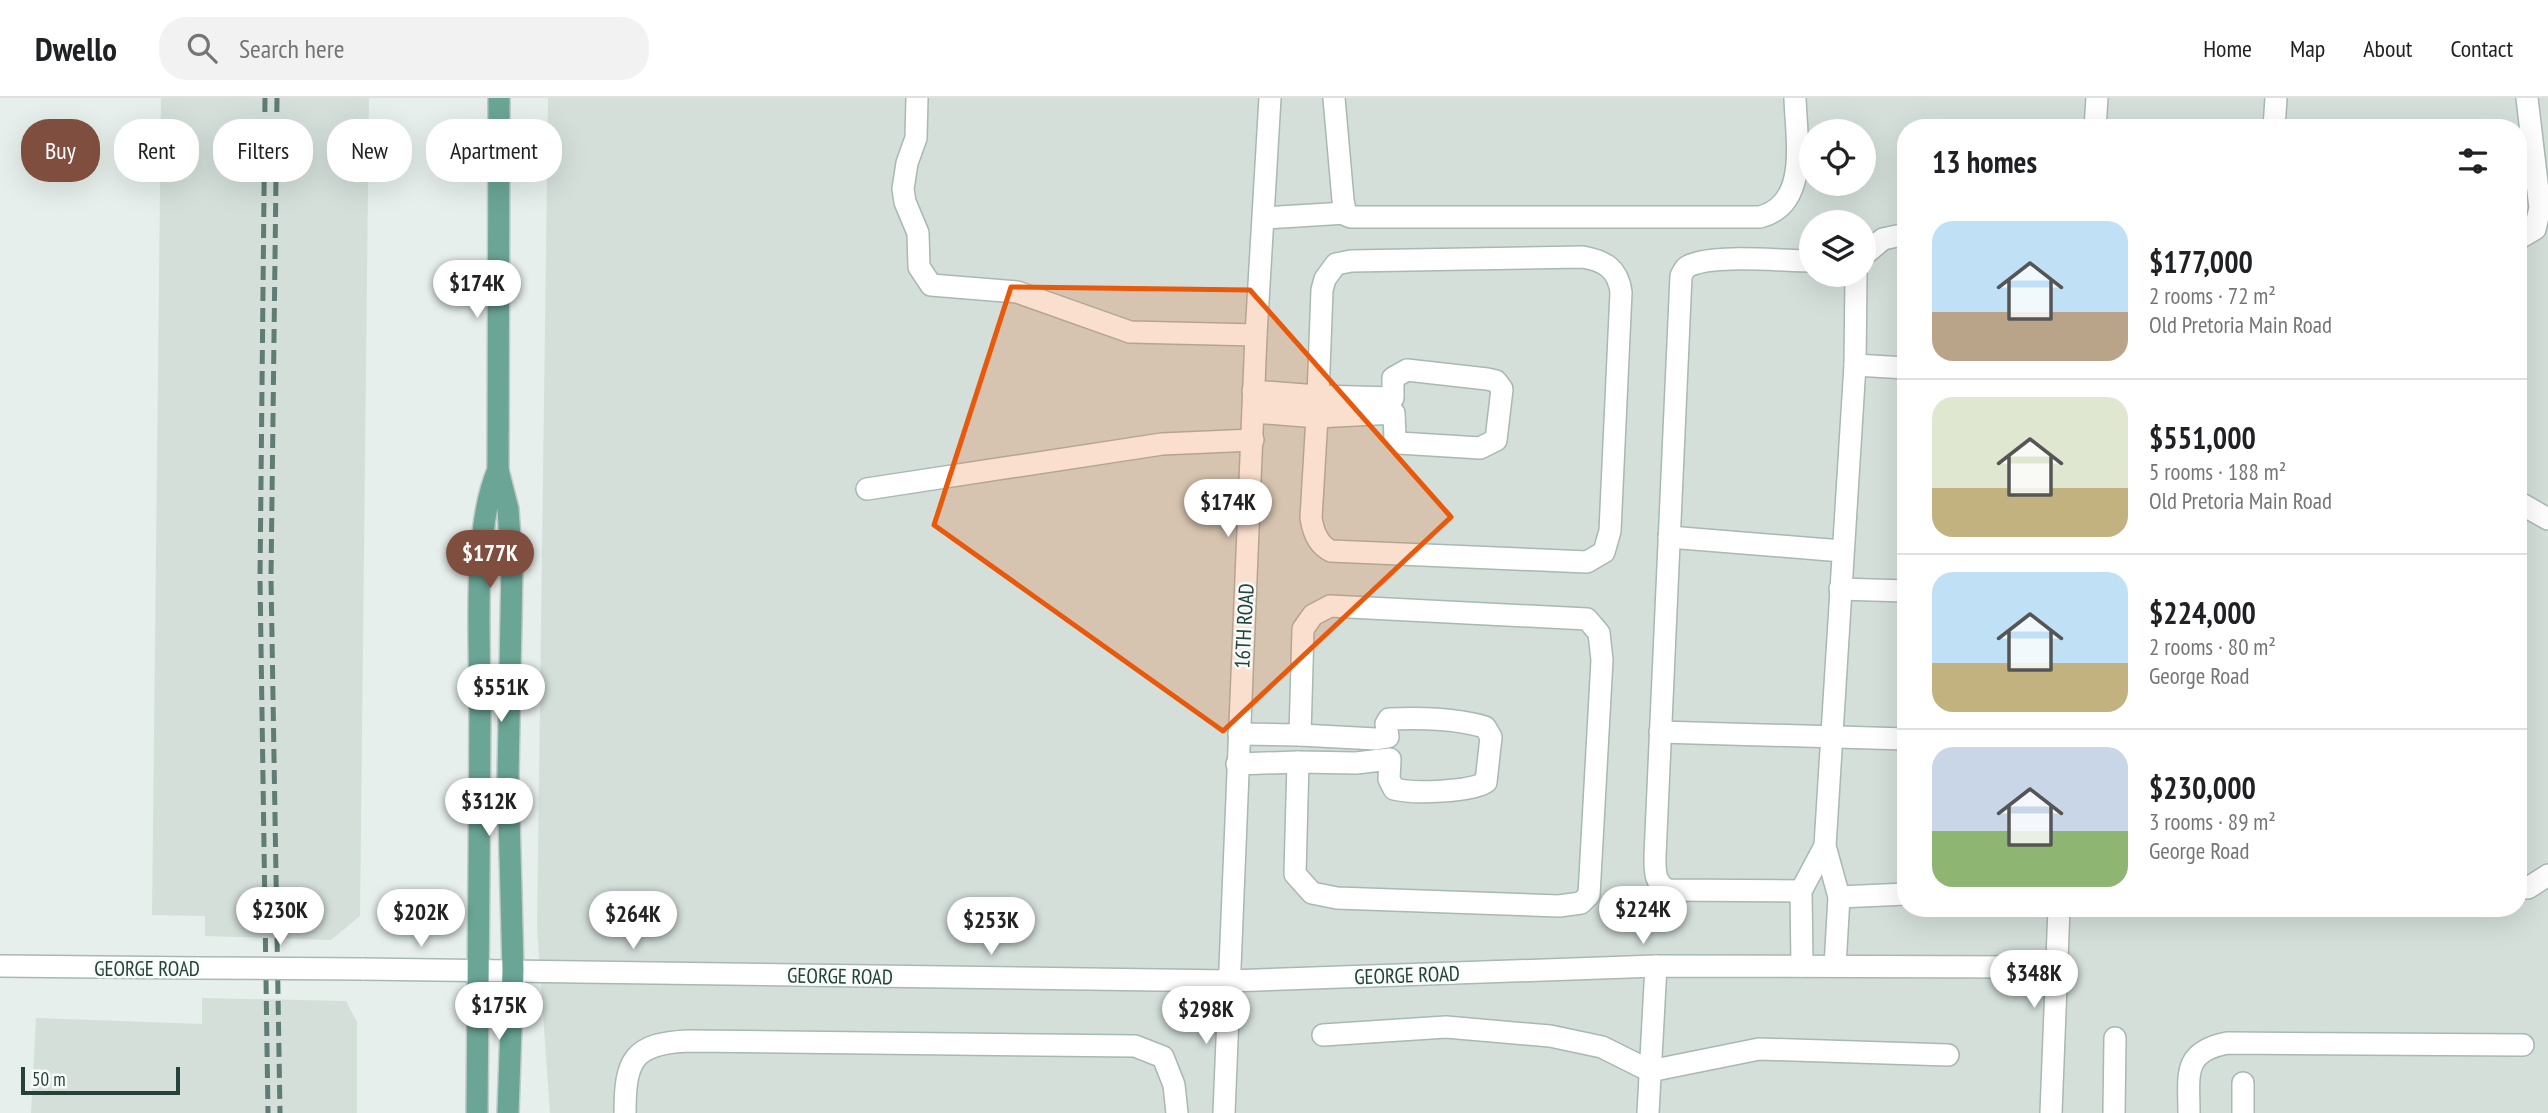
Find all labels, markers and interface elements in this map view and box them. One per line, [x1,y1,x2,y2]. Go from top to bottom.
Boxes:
search box [159,17,649,80]
text: Dwello [35,27,117,70]
icon: search [183,29,221,67]
text: Search here [239,32,345,65]
text: Home [2203,33,2252,64]
text: Map [2290,33,2325,64]
text: About [2363,33,2412,64]
text: Contact [2450,33,2513,64]
chip: Buy [21,119,100,182]
chip: Rent [114,119,199,182]
chip: Filters [213,119,313,182]
chip: New [327,119,412,182]
chip: Apartment [426,119,562,182]
map controls [1799,119,1876,287]
button: locate [1799,119,1876,196]
text: 13 homes [1932,142,2037,181]
icon: filters [2454,142,2492,180]
button: layers [1799,210,1876,287]
text: $177,000 [2149,242,2253,281]
icon: home [1988,249,2072,333]
pin: $174K [428,260,526,320]
text: $174K [449,268,505,297]
text: 2 rooms · 72 m² [2149,281,2276,310]
text: Old Pretoria Main Road [2149,310,2332,339]
text: $551,000 [2149,418,2256,457]
icon: home [1988,425,2072,509]
text: 5 rooms · 188 m² [2149,457,2286,486]
pin: $174K [1179,480,1277,539]
text: Old Pretoria Main Road [2149,486,2332,515]
text: $174K [1200,487,1256,516]
pin: $177K [441,531,539,590]
text: $177K [462,538,518,567]
street label: 16TH ROAD [1228,583,1260,669]
text: $224,000 [2149,593,2256,632]
icon: home [1988,600,2072,684]
text: 2 rooms · 80 m² [2149,632,2276,661]
text: George Road [2149,661,2249,690]
pin: $551K [452,664,550,724]
text: $551K [473,672,529,701]
text: $230,000 [2149,768,2256,807]
icon: home [1988,775,2072,859]
pin: $312K [440,778,538,838]
text: $312K [461,786,517,815]
text: 3 rooms · 89 m² [2149,807,2276,836]
text: George Road [2149,836,2249,865]
pin: $224K [1594,886,1692,946]
pin: $230K [231,888,329,947]
pin: $202K [372,890,470,949]
pin: $264K [584,892,682,951]
text: $224K [1615,894,1671,923]
text: $230K [252,895,308,924]
text: $202K [393,897,449,926]
pin: $253K [942,898,1040,957]
text: $264K [605,899,661,928]
text: $253K [963,905,1019,934]
pin: $348K [1985,950,2083,1010]
street label: GEORGE ROAD [94,955,200,982]
text: $348K [2006,958,2062,987]
street label: GEORGE ROAD [1354,960,1460,990]
street label: GEORGE ROAD [787,962,893,990]
pin: $175K [450,982,548,1042]
pin: $298K [1157,986,1255,1046]
text: $175K [471,990,527,1019]
text: $298K [1178,994,1234,1023]
scale bar [21,1064,180,1096]
text: 50 m [32,1067,66,1091]

